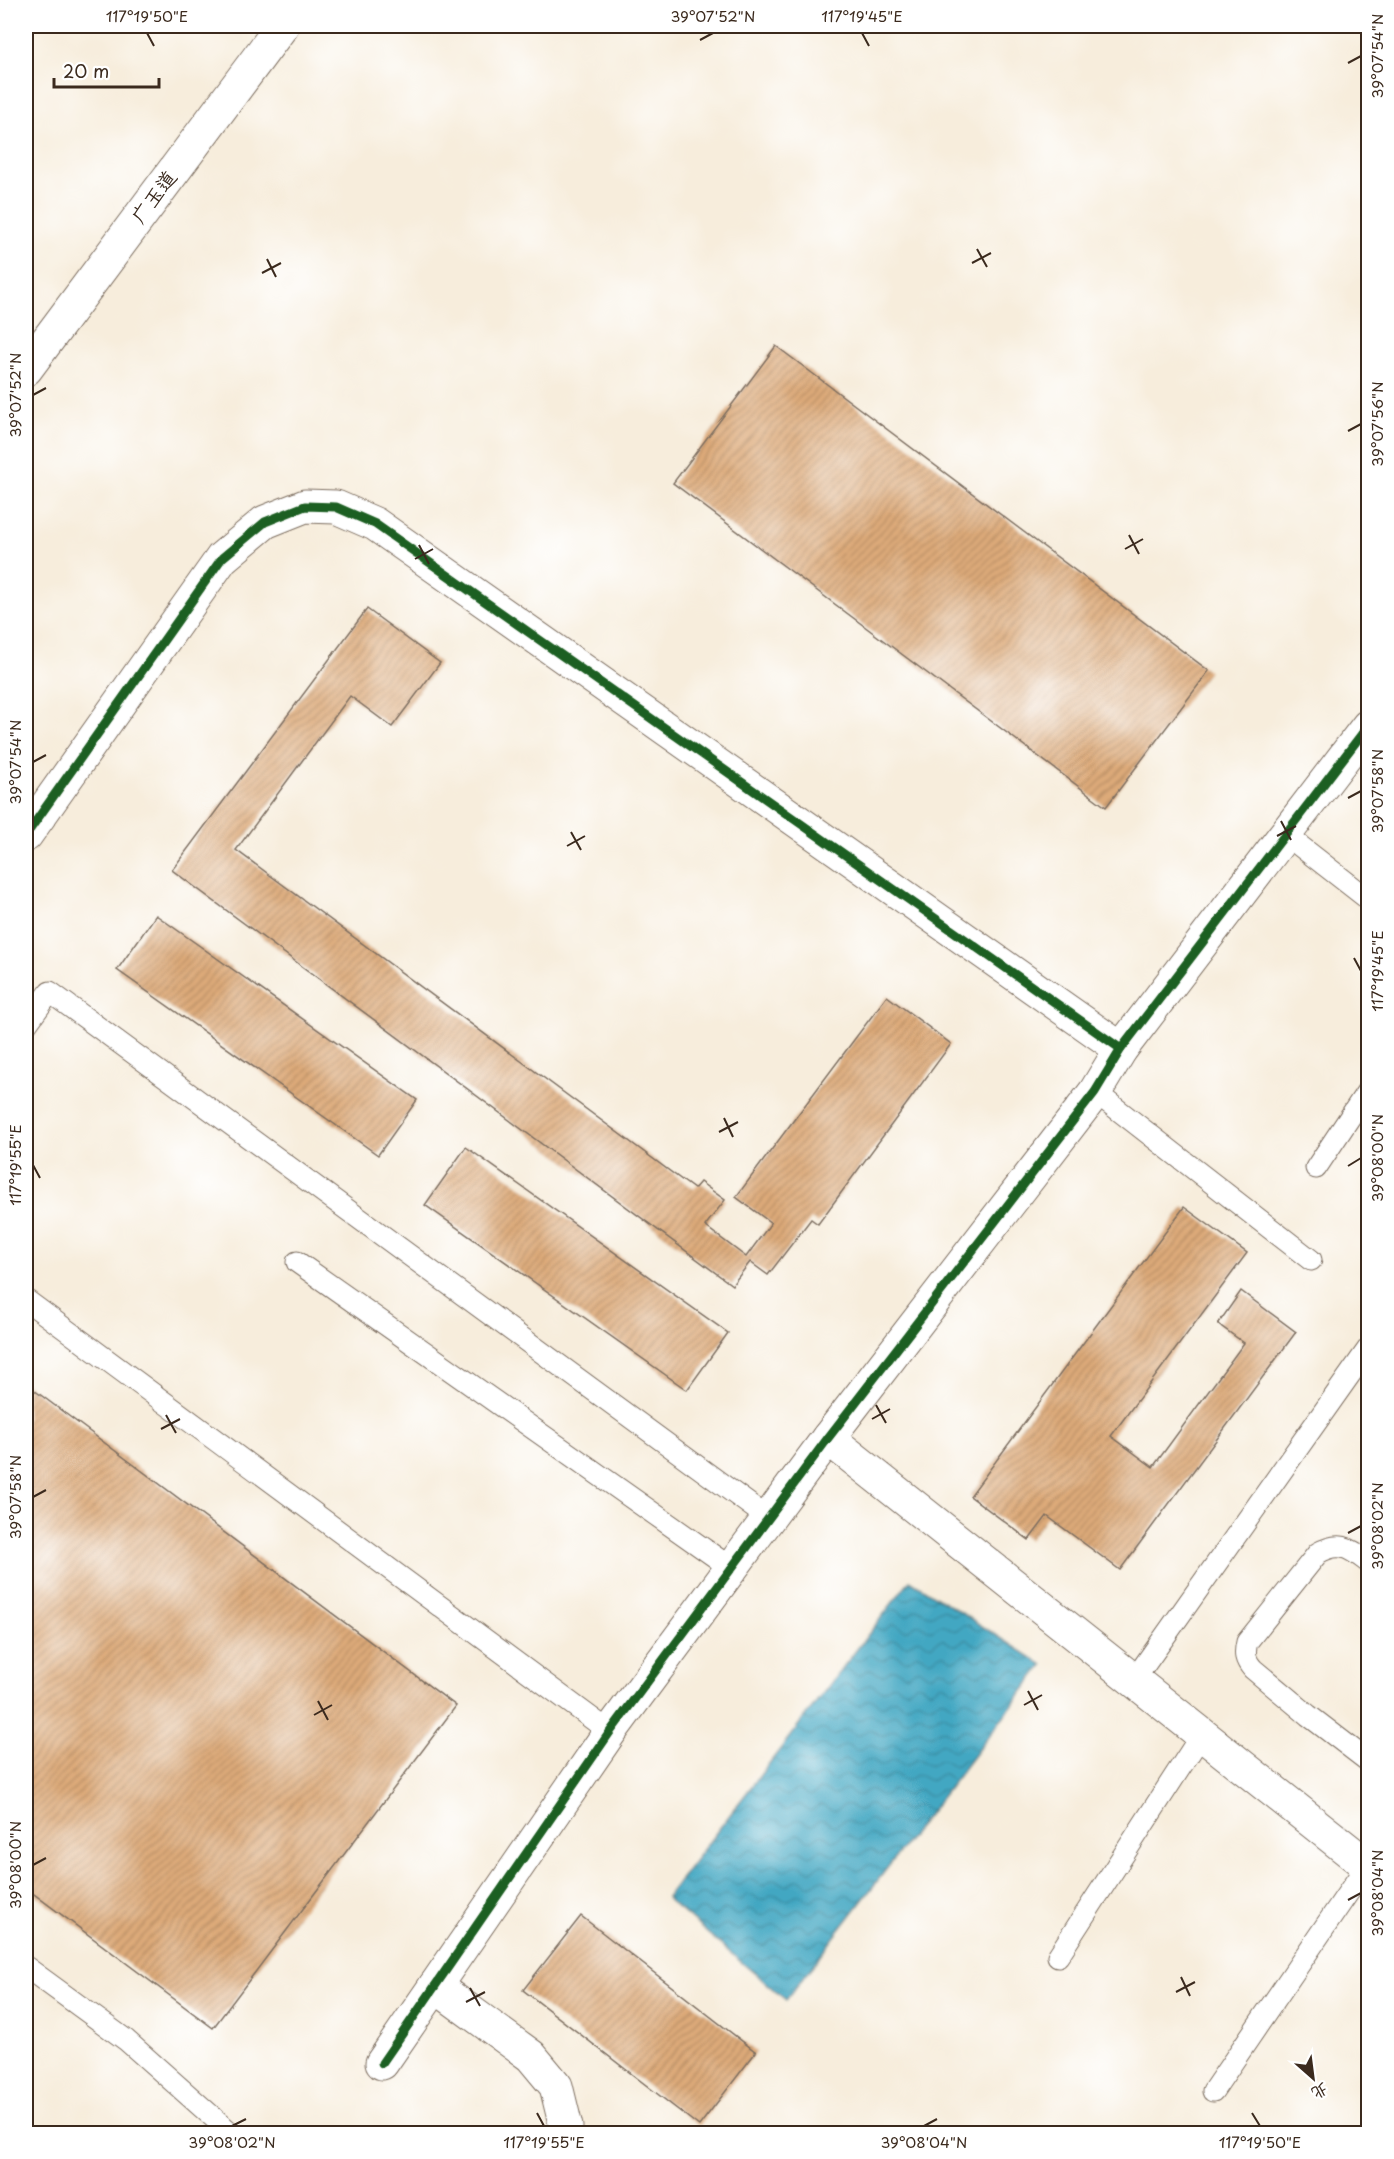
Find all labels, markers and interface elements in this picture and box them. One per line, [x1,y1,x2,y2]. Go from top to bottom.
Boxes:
text: 117°19'50"E [106,4,188,27]
text: 39°07'52"N [670,4,756,27]
text: 117°19'45"E [821,4,903,27]
text: 39°07'54"N [1365,14,1388,98]
scale bar [54,51,159,89]
text: 20 m [63,57,109,84]
street label: 广玉道 [123,163,183,229]
text: 39°07'52"N [3,352,26,438]
text: 39°07'56"N [1365,381,1388,467]
text: 39°07'54"N [3,720,26,804]
text: 39°07'58"N [1365,749,1388,833]
text: 117°19'45"E [1365,930,1388,1012]
text: 39°08'00"N [1365,1114,1388,1202]
text: 117°19'55"E [3,1124,26,1206]
text: 39°07'58"N [3,1455,26,1539]
text: 39°08'02"N [1365,1482,1388,1570]
text: 39°08'00"N [3,1821,26,1909]
text: 39°08'04"N [1365,1849,1388,1937]
north arrow [1283,2048,1343,2108]
text: 北 [1308,2078,1333,2106]
text: 39°08'02"N [188,2130,276,2153]
text: 117°19'55"E [503,2130,585,2153]
text: 39°08'04"N [880,2130,968,2153]
text: 117°19'50"E [1219,2130,1301,2153]

